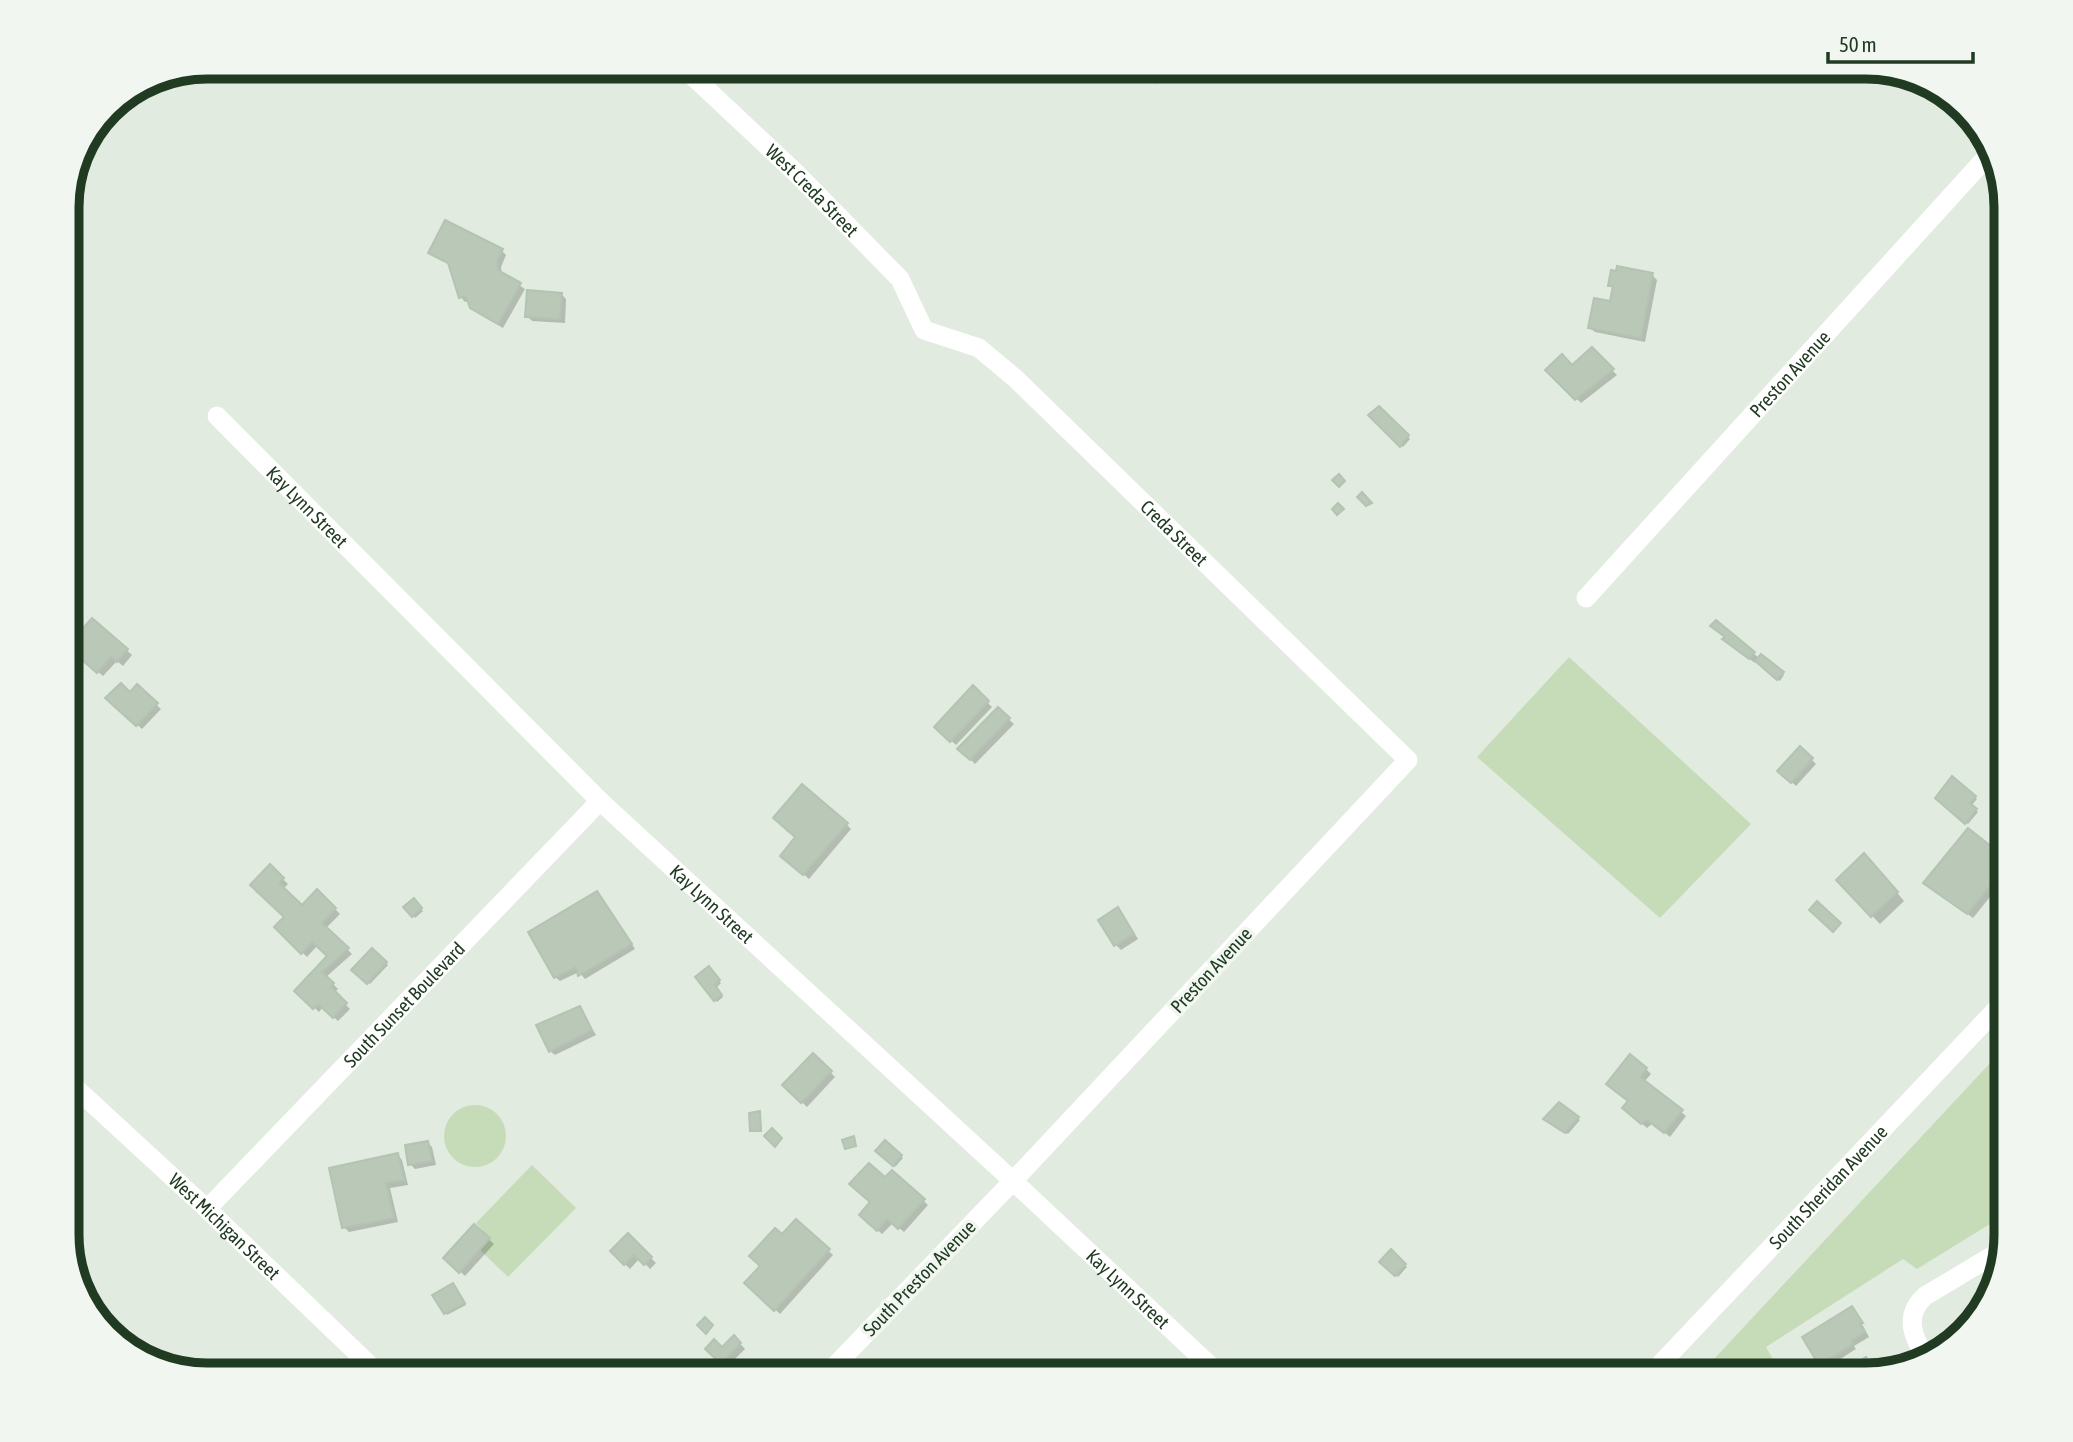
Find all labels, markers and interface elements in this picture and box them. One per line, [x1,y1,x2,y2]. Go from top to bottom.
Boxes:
scale bar [1828,21,1973,65]
text: 50 m [1839,32,1877,56]
street label: West Creda Street [761,140,863,241]
street label: Preston Avenue [1745,326,1835,421]
street label: Kay Lynn Street [262,462,352,552]
street label: Creda Street [1136,495,1212,570]
street label: Kay Lynn Street [665,860,758,948]
street label: Preston Avenue [1166,923,1256,1017]
street label: South Sunset Boulevard [339,937,469,1071]
street label: South Sheridan Avenue [1765,1121,1892,1253]
street label: West Michigan Street [164,1169,285,1284]
street label: South Preston Avenue [858,1216,980,1340]
street label: Kay Lynn Street [1082,1245,1174,1333]

